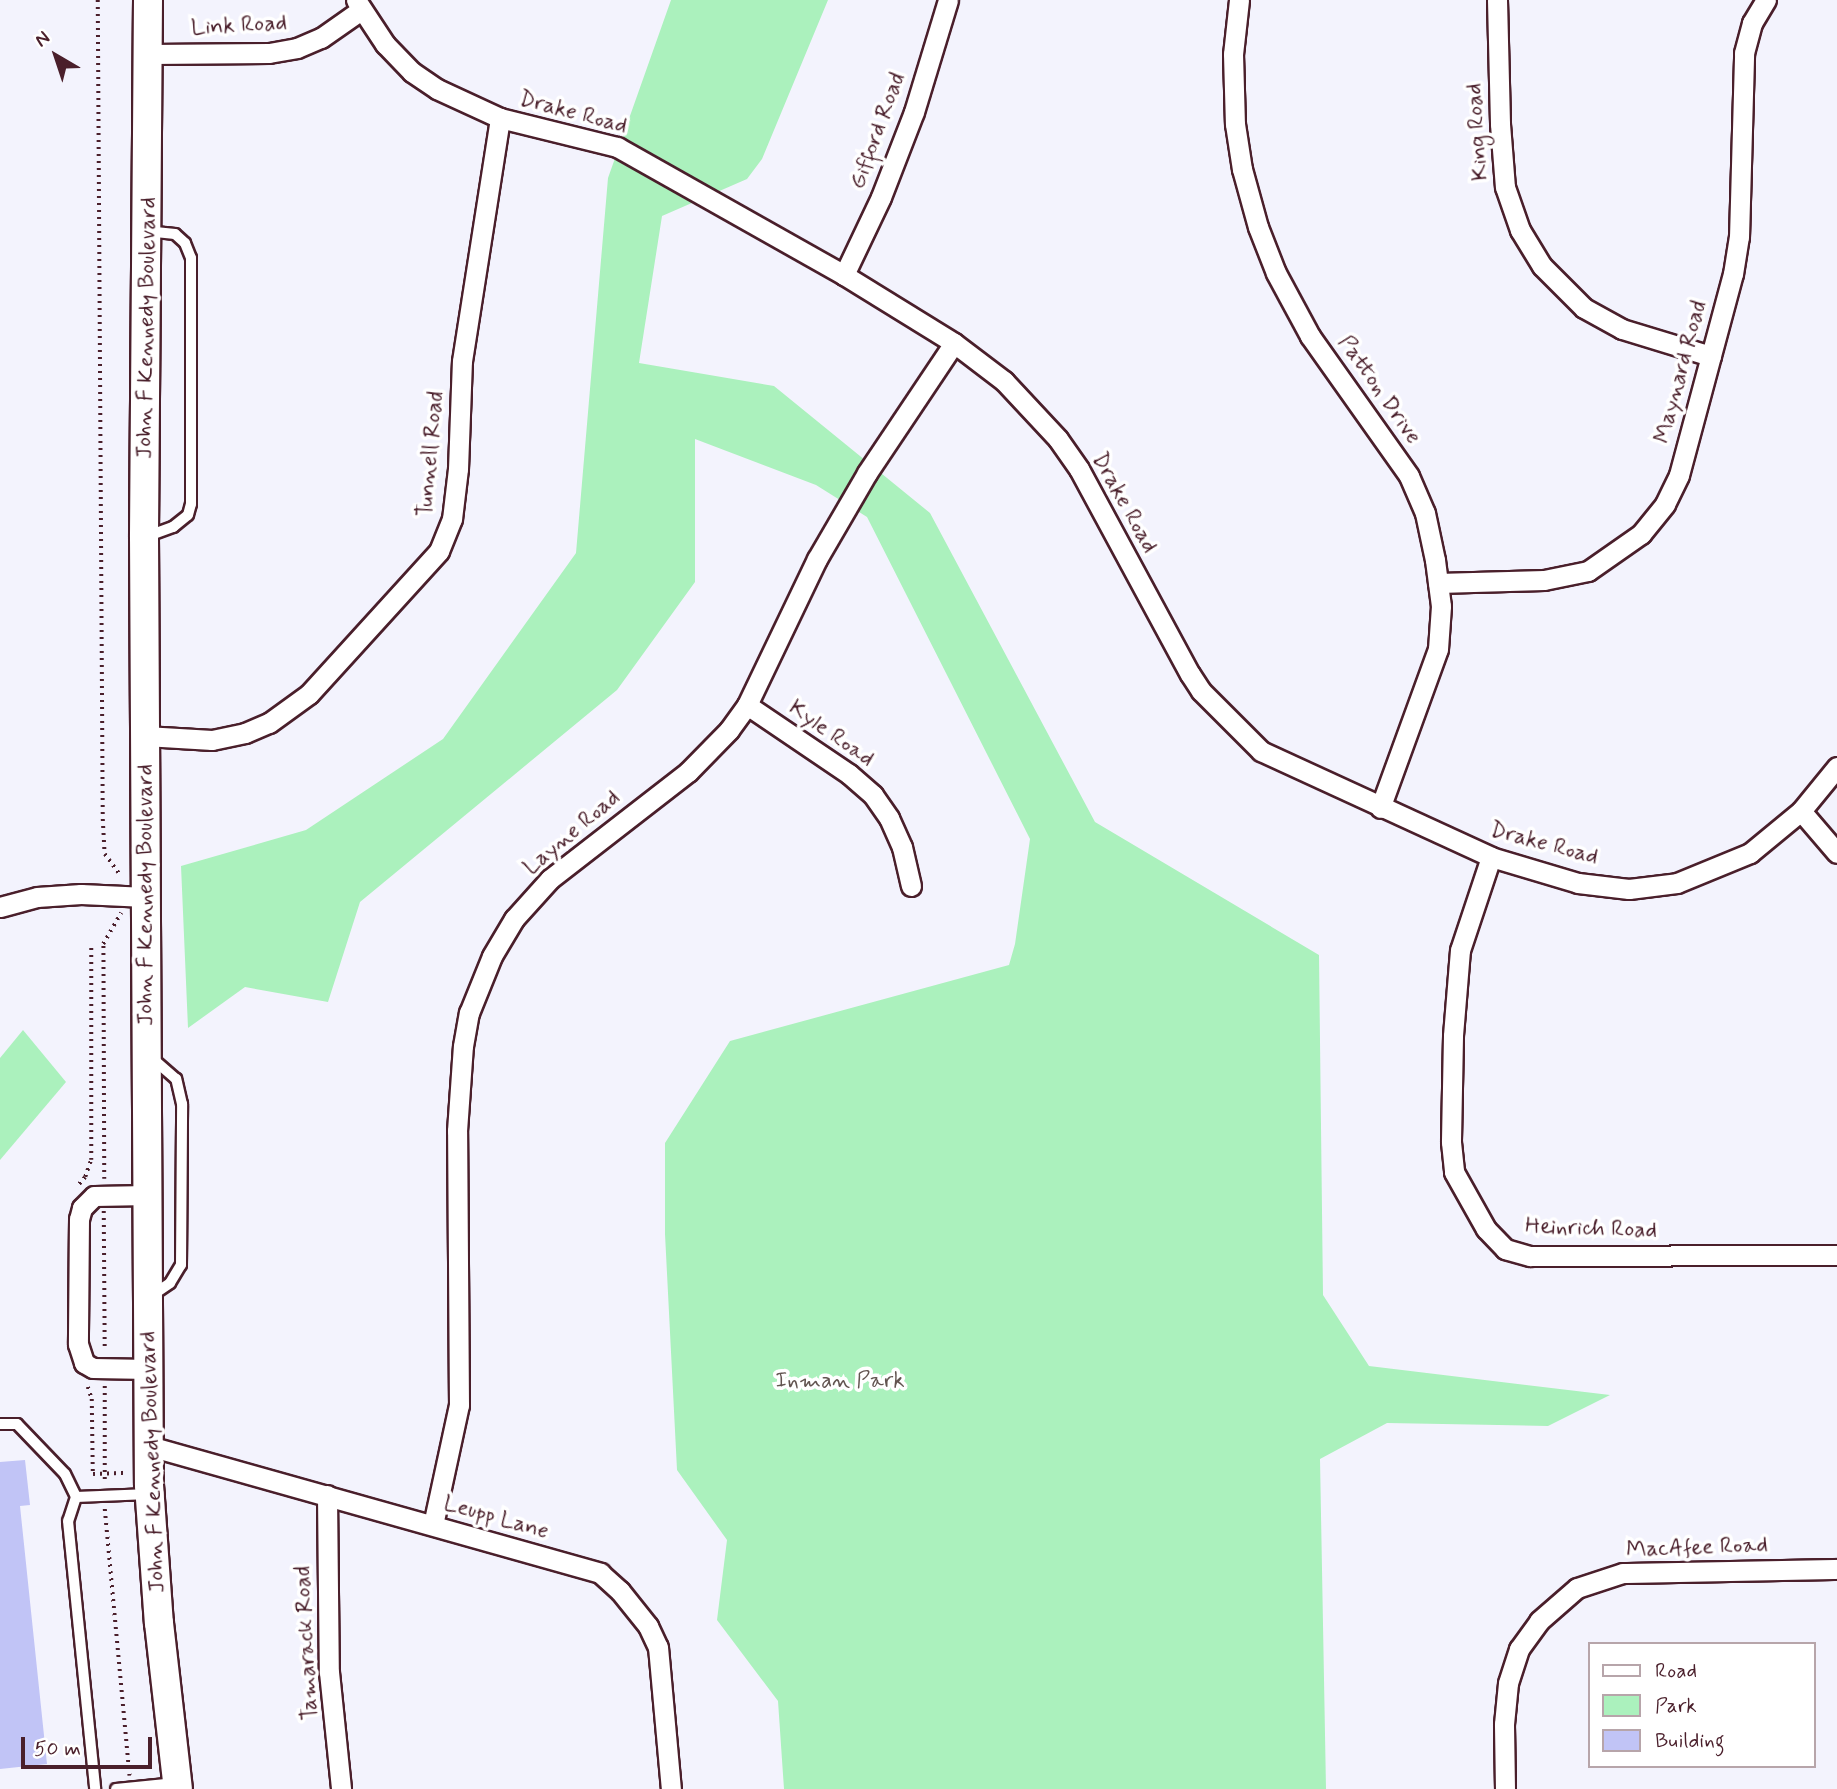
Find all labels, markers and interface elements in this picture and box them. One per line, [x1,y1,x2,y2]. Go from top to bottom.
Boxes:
street label: Link Road [190,10,288,42]
north arrow [21,21,91,91]
text: N [30,26,55,53]
street label: Gifford Road [844,70,912,192]
street label: King Road [1461,82,1495,182]
street label: Drake Road [516,85,630,141]
street label: John F Kennedy Boulevard [131,196,163,460]
street label: Maynard Road [1649,298,1713,446]
street label: Patton Drive [1332,331,1426,449]
street label: Tunnell Road [412,391,450,517]
street label: Drake Road [1085,448,1163,558]
street label: Kyle Road [784,695,878,773]
street label: John F Kennedy Boulevard [132,763,160,1027]
street label: Layne Road [518,784,626,882]
street label: Drake Road [1487,816,1601,872]
street label: Heinrich Road [1525,1213,1657,1245]
street label: John F Kennedy Boulevard [135,1330,171,1594]
park label: Inman Park [777,1367,903,1395]
street label: Leupp Lane [440,1490,552,1546]
street label: MacAfee Road [1627,1532,1767,1564]
street label: Tamarack Road [289,1566,325,1720]
legend [1588,1642,1816,1768]
text: Road [1655,1657,1697,1685]
text: Park [1655,1692,1697,1720]
scale bar [24,1722,156,1766]
text: Building [1655,1727,1725,1755]
text: 50 m [34,1735,81,1763]

